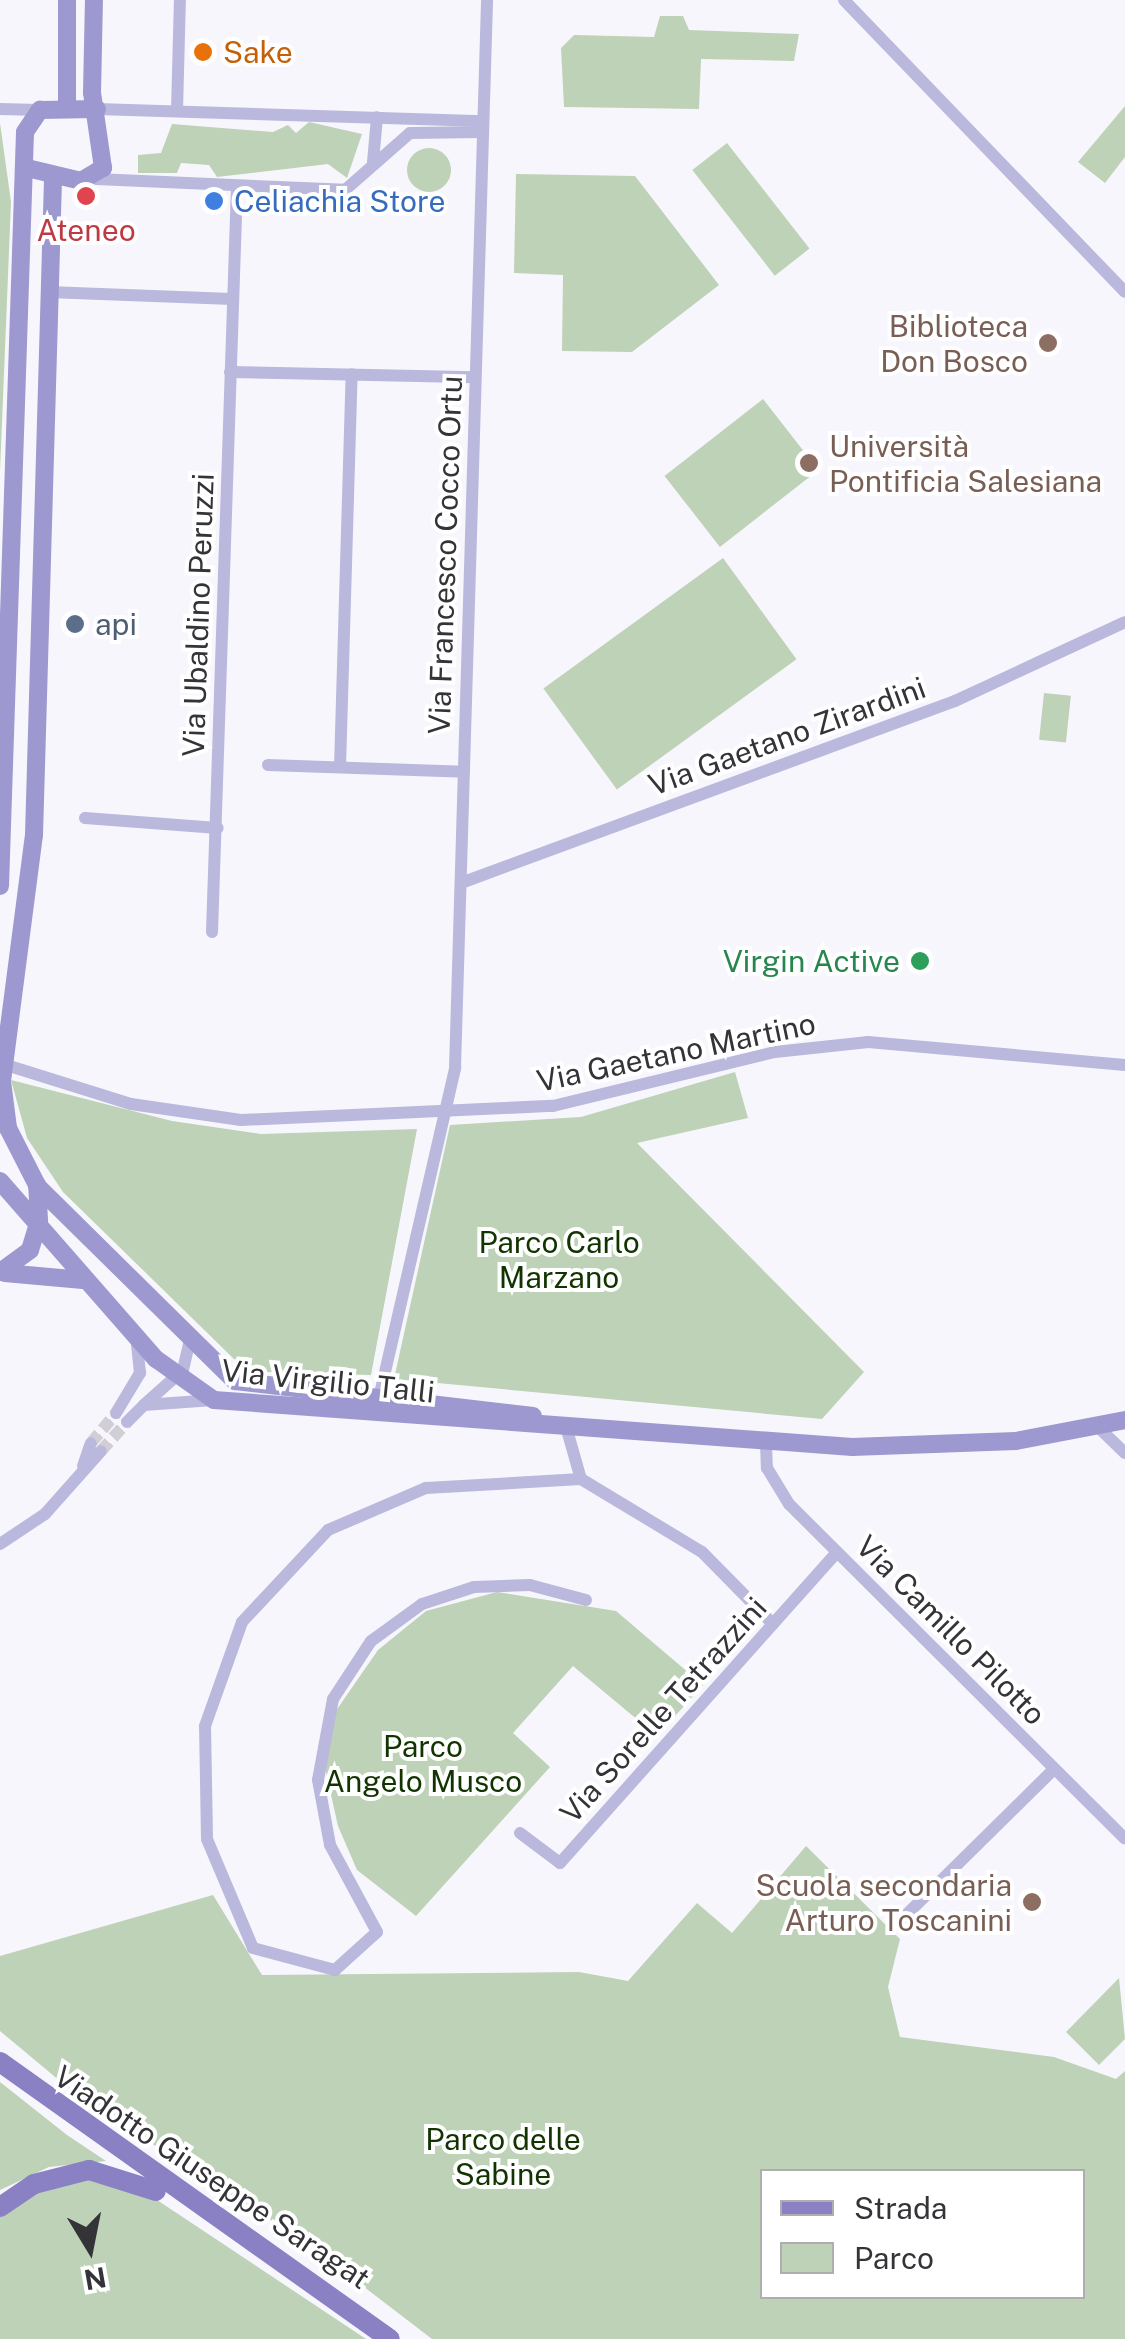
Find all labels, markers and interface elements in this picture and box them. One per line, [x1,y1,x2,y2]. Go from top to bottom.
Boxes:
place label: Sake [223,34,293,70]
marker: Sake [192,41,214,63]
place label: Celiachia Store [234,183,445,219]
marker: Ateneo [75,185,97,207]
marker: Celiachia Store [203,190,225,212]
place label: Ateneo [36,212,136,248]
place label: Biblioteca Don Bosco [880,308,1028,378]
marker: Biblioteca Don Bosco [1037,332,1059,354]
street label: Via Francesco Cocco Ortu [421,375,469,735]
place label: Università Pontificia Salesiana [829,428,1102,498]
marker: Università Pontificia Salesiana [798,452,820,474]
street label: Via Ubaldino Peruzzi [175,472,221,758]
place label: api [95,606,137,642]
marker: api [64,613,86,635]
street label: Via Gaetano Zirardini [644,669,930,803]
place label: Virgin Active [723,943,900,979]
marker: Virgin Active [909,950,931,972]
street label: Via Gaetano Martino [533,1005,819,1099]
park label: Parco Carlo Marzano [478,1224,640,1294]
street label: Via Virgilio Talli [219,1352,437,1410]
street label: Via Camillo Pilotto [849,1528,1053,1732]
street label: Via Sorelle Tetrazzini [552,1590,774,1830]
park label: Parco Angelo Musco [324,1728,522,1798]
place label: Scuola secondaria Arturo Toscanini [756,1867,1012,1938]
marker: Scuola secondaria Arturo Toscanini [1021,1891,1043,1913]
street label: Viadotto Giuseppe Saragat [47,2058,377,2296]
park label: Parco delle Sabine [425,2121,581,2192]
legend [760,2169,1085,2299]
text: Strada [854,2190,947,2226]
north arrow [40,2199,140,2299]
text: Parco [854,2240,934,2276]
text: N [82,2261,109,2297]

